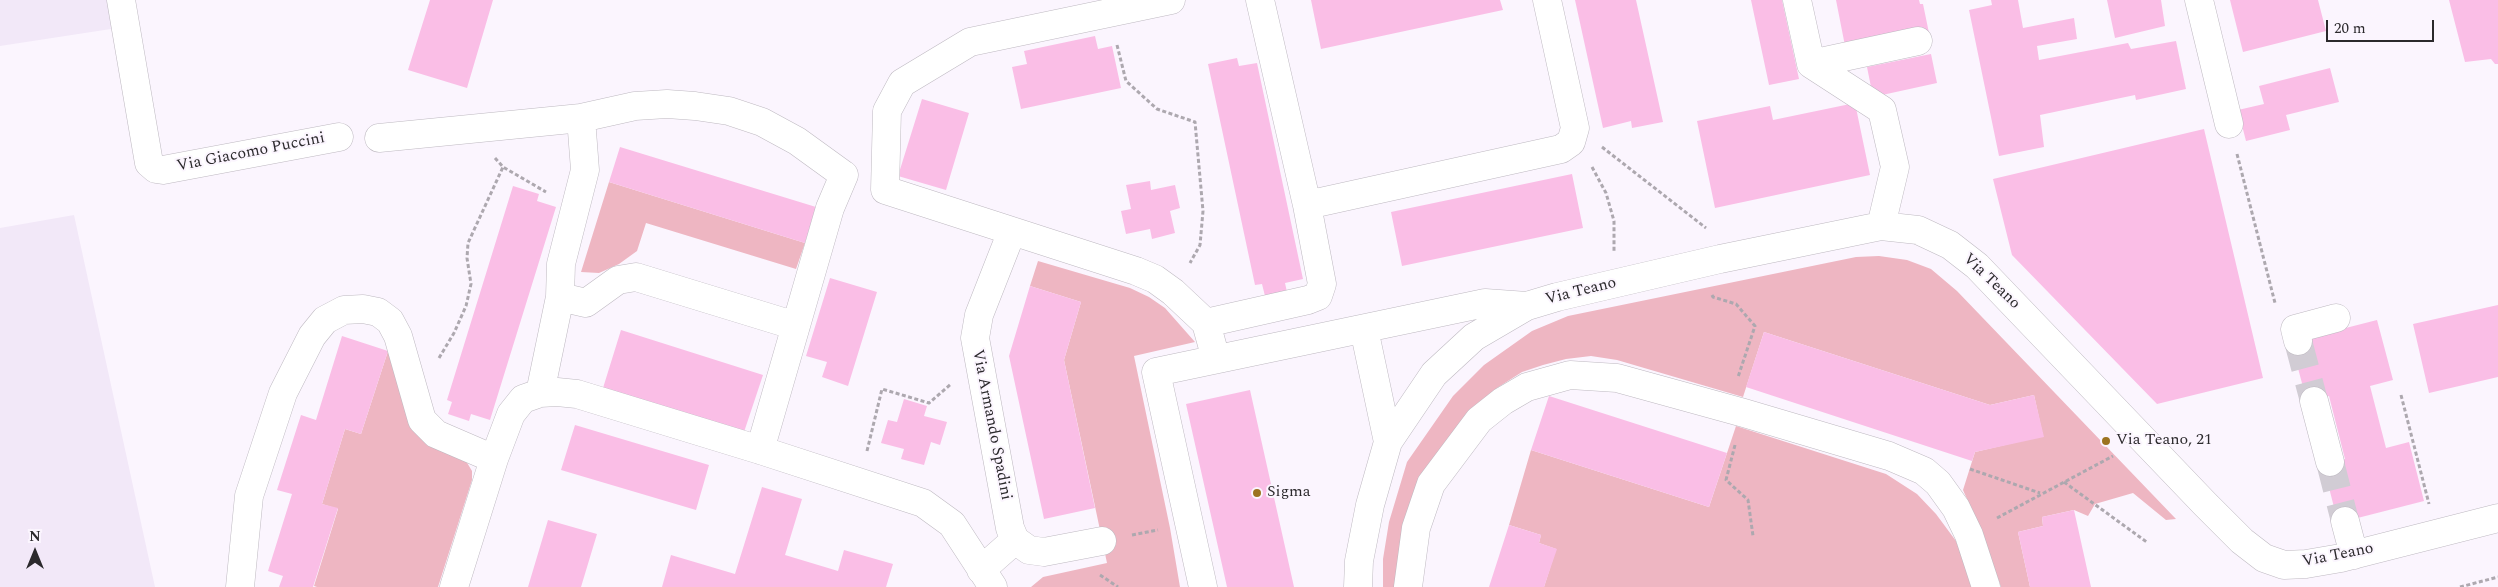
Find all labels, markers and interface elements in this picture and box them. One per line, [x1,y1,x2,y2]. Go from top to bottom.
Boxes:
scale bar [2328,10,2436,42]
text: 20 m [2334,17,2366,40]
street label: Via Giacomo Puccini [175,129,327,177]
street label: Via Teano [1958,250,2024,314]
street label: Via Teano [1544,274,1618,310]
street label: Via Armando Spadini [967,348,1015,502]
place label: Via Teano, 21 [2116,431,2212,451]
marker: Via Teano, 21 [2100,435,2112,447]
place label: Sigma [1267,483,1311,503]
marker: Sigma [1251,487,1263,499]
text: N [29,526,41,547]
north arrow [10,527,60,577]
street label: Via Teano [2301,540,2375,572]

